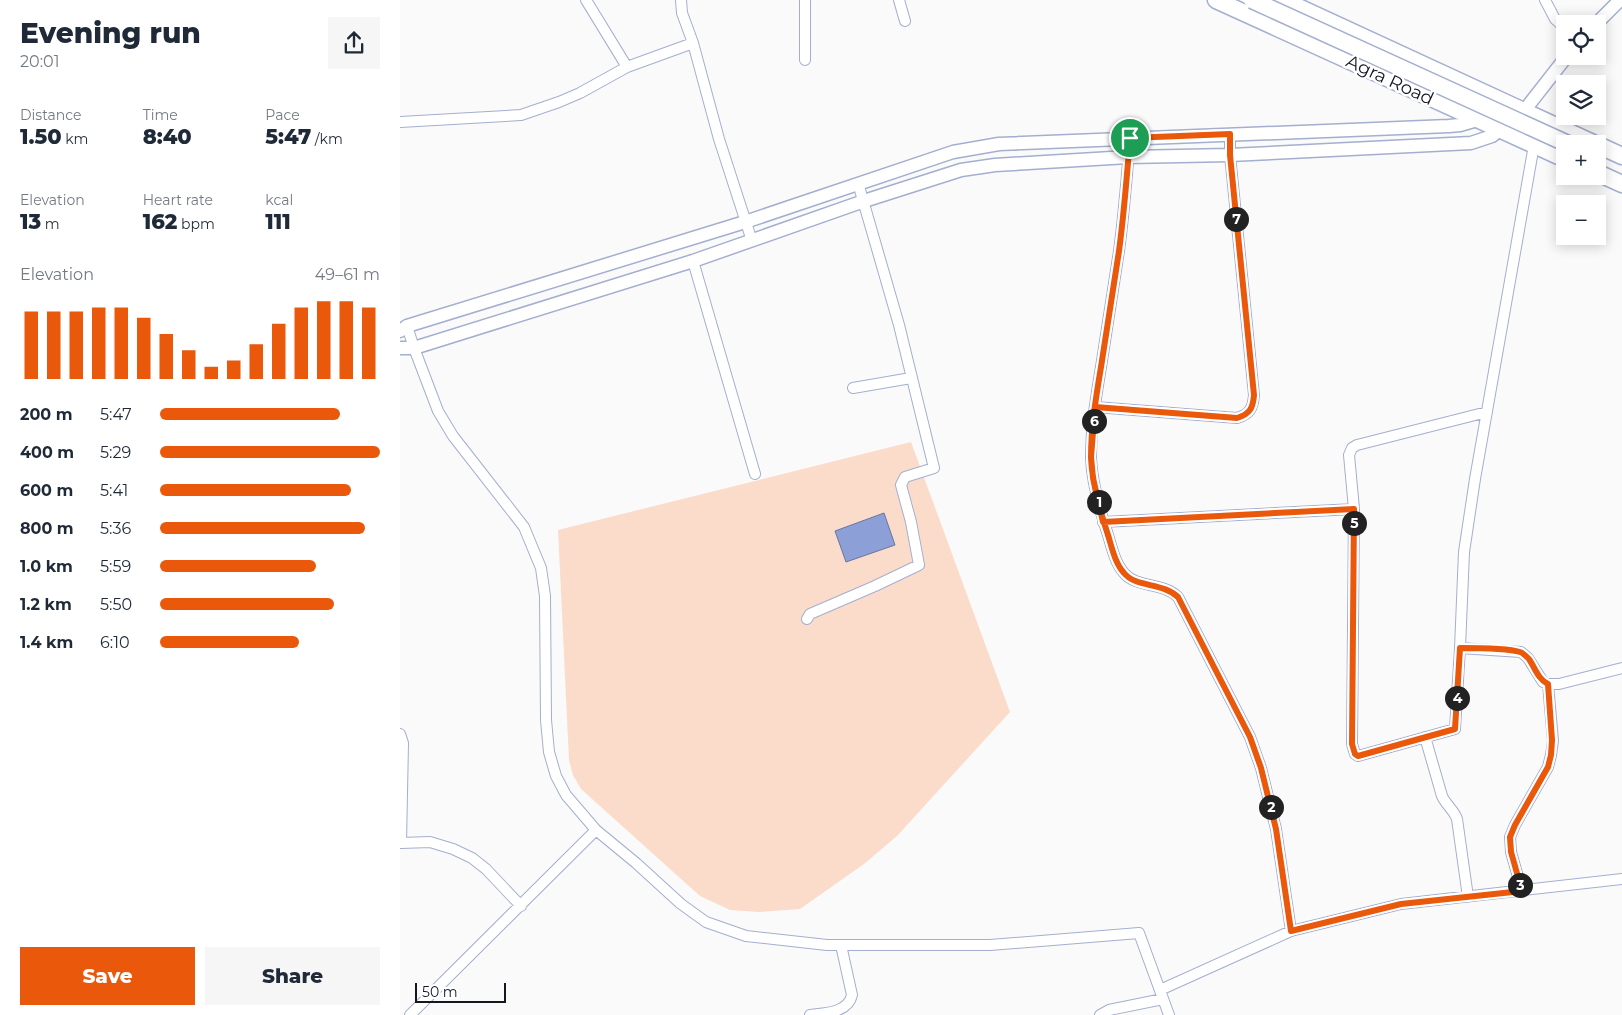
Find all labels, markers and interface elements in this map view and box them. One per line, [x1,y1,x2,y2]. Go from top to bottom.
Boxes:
map controls [1556,15,1606,245]
button: locate [1556,15,1606,65]
text: Evening run [20,16,201,50]
button: share [328,17,380,69]
street label: Agra Road [1343,50,1437,110]
text: 20:01 [20,52,59,71]
button: layers [1556,75,1606,125]
text: Distance [20,106,82,124]
text: Time [143,106,178,124]
text: Pace [265,106,300,124]
pin [1109,117,1151,159]
text: 1.50 [20,124,62,149]
text: 8:40 [143,124,192,149]
text: 5:47 [265,124,311,149]
icon: arrive [1116,124,1144,152]
text: km [62,130,88,148]
text: /km [311,130,343,148]
button: + [1556,135,1606,185]
text: Elevation [20,191,85,209]
text: Heart rate [143,191,213,209]
text: kcal [265,191,293,209]
button: − [1556,195,1606,245]
pin: 7 [1224,206,1248,232]
text: 13 [20,209,41,234]
text: 162 [143,209,177,234]
text: 111 [265,209,291,234]
text: 7 [1232,210,1241,228]
text: m [41,215,60,233]
text: bpm [177,215,215,233]
text: Elevation [20,265,94,284]
text: 49–61 m [315,265,380,284]
text: 200 m [20,405,72,424]
text: 5:47 [100,405,132,424]
pin: 6 [1082,408,1106,434]
text: 6 [1090,412,1099,430]
text: 400 m [20,443,74,462]
text: 5:29 [100,443,131,462]
text: 600 m [20,481,73,500]
text: 5:41 [100,481,128,500]
pin: 1 [1086,490,1112,514]
text: 1 [1097,493,1102,511]
pin: 5 [1342,510,1366,536]
text: 5 [1350,514,1359,532]
text: 800 m [20,519,74,538]
text: 5:36 [100,519,131,538]
text: 1.0 km [20,557,73,576]
text: 5:59 [100,557,131,576]
text: 1.2 km [20,595,72,614]
text: 5:50 [100,595,132,614]
text: 1.4 km [20,633,73,652]
text: 6:10 [100,633,130,652]
pin: 4 [1444,686,1470,710]
text: 4 [1453,689,1462,707]
pin: 2 [1258,794,1284,820]
text: 2 [1267,798,1276,816]
pin: 3 [1508,872,1532,898]
text: 3 [1516,876,1525,894]
button: Save [20,947,195,1005]
button: Share [205,947,380,1005]
scale bar [415,980,506,1003]
text: 50 m [422,983,458,1001]

